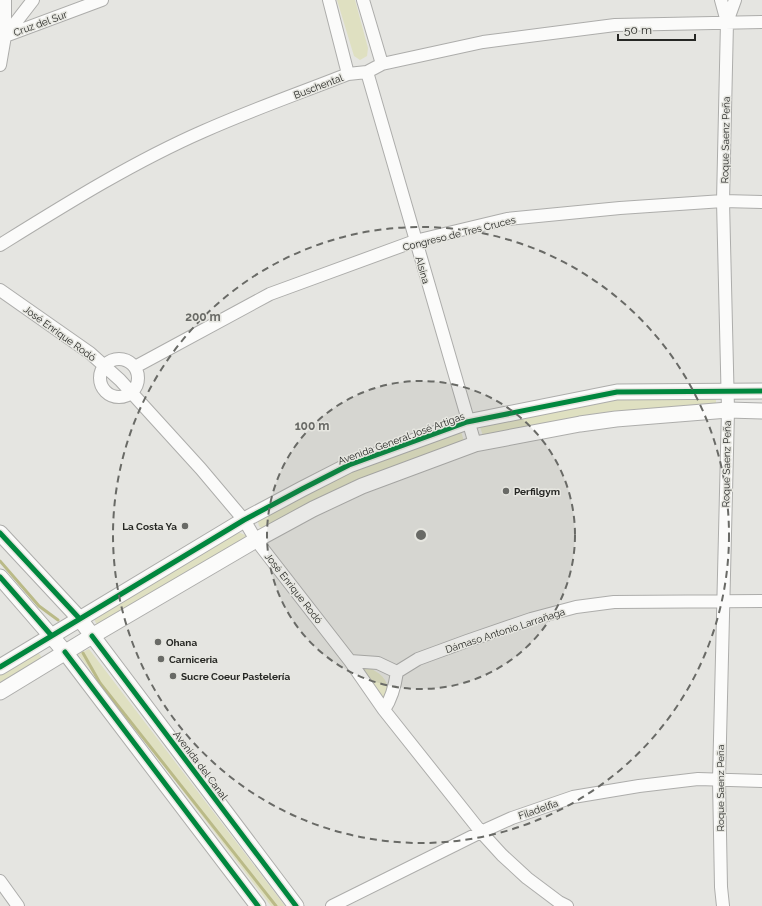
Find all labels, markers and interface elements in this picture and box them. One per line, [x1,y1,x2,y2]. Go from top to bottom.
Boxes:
street label: Cruz del Sur [12,8,69,38]
scale bar [618,16,695,42]
text: 50 m [624,23,652,37]
street label: Buschental [292,72,345,101]
street label: Roque Saenz Peña [719,97,732,184]
street label: Congreso de Tres Cruces [402,214,517,253]
street label: Alsina [413,255,432,285]
street label: José Enrique Rodó [21,304,98,363]
text: 200 m [185,310,221,324]
street label: Avenida General José Artigas [336,410,466,467]
text: 100 m [295,419,329,433]
street label: Roque Saenz Peña [720,421,733,508]
marker: Perfilgym [501,486,511,496]
place label: Perfilgym [514,486,560,497]
place label: La Costa Ya [122,521,177,532]
marker: La Costa Ya [180,521,190,531]
centre of rings [414,528,428,542]
street label: José Enrique Rodó [263,551,325,626]
street label: Dámaso Antonio Larrañaga [444,606,566,655]
marker: Ohana [153,637,163,647]
place label: Ohana [166,637,197,648]
marker: Carniceria [156,654,166,664]
place label: Carniceria [169,654,218,665]
marker: Sucre Coeur Pastelería [168,671,178,681]
place label: Sucre Coeur Pastelería [181,671,290,682]
street label: Avenida del Canal [171,729,230,802]
street label: Roque Saenz Peña [715,745,726,831]
street label: Filadelfia [517,798,560,821]

